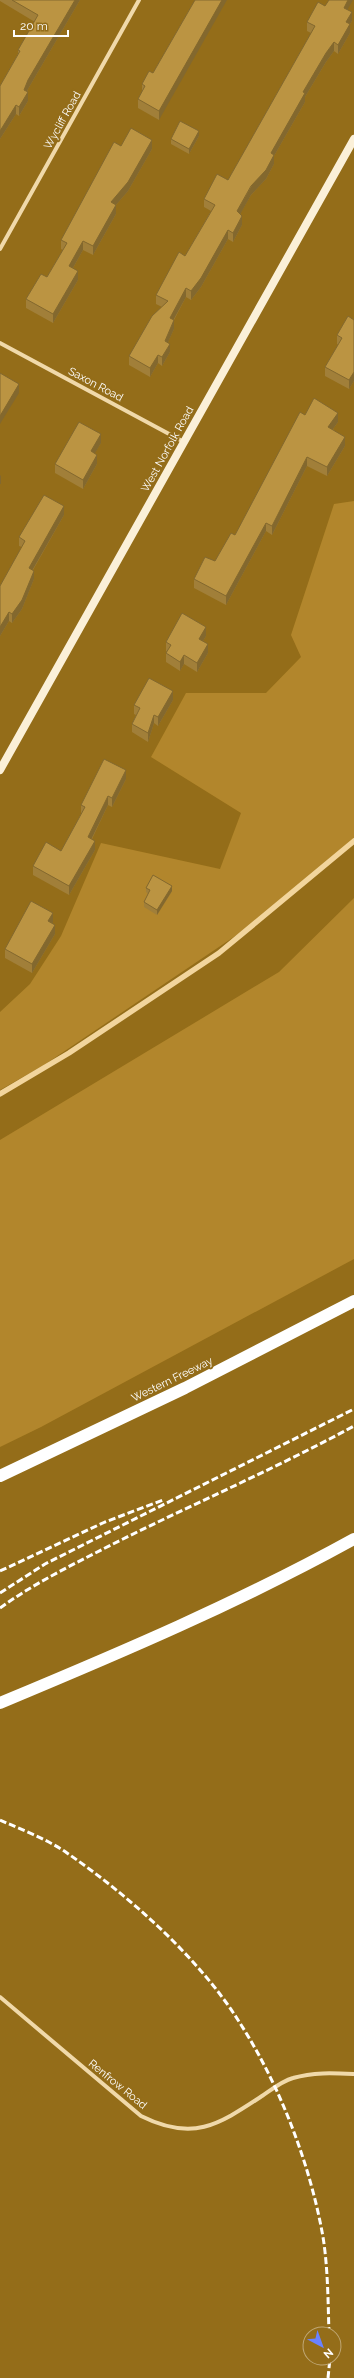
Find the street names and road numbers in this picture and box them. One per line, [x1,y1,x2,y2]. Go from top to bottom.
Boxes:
street label: Wycliff Road [41,89,84,151]
street label: Saxon Road [66,365,125,404]
street label: West Norfolk Road [139,404,196,494]
street label: Western Freeway [129,1354,215,1405]
street label: Renfrow Road [86,2057,150,2112]

